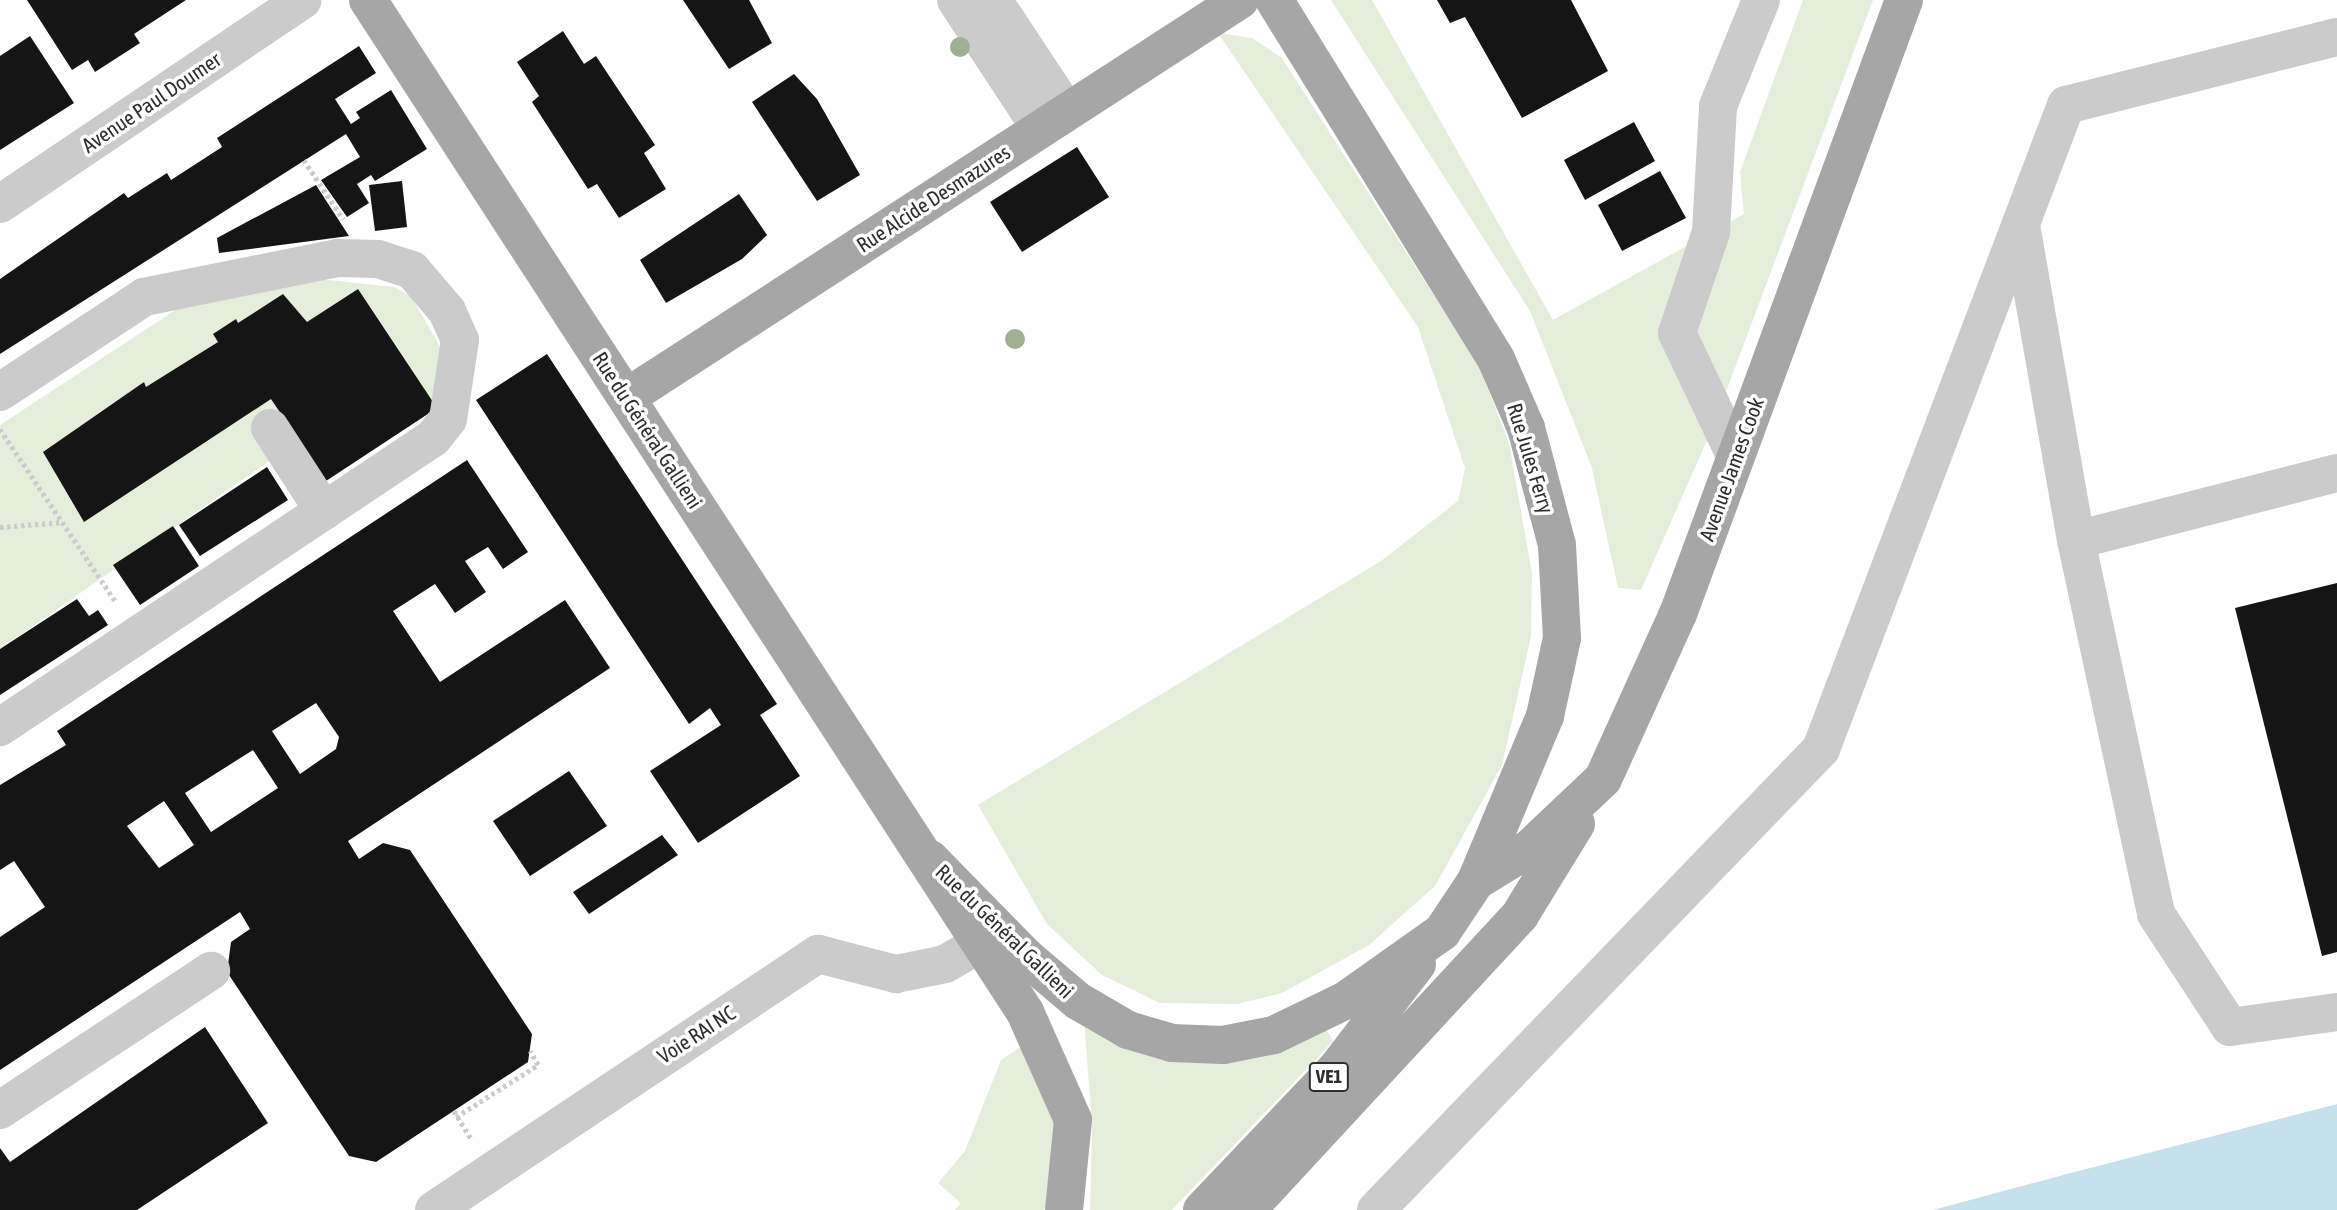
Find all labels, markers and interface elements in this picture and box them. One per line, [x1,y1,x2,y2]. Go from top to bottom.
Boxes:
street label: Avenue Paul Doumer [77,46,225,158]
street label: Rue Alcide Desmazures [851,139,1015,257]
street label: Rue du Général Gallieni [588,347,708,513]
street label: Avenue James Cook [1693,394,1769,544]
street label: Rue Jules Ferry [1502,400,1560,516]
street label: Rue du Général Gallieni [931,859,1079,1003]
street label: Voie RAI NC [652,1000,740,1068]
road number: VE1 [1308,1062,1350,1092]

